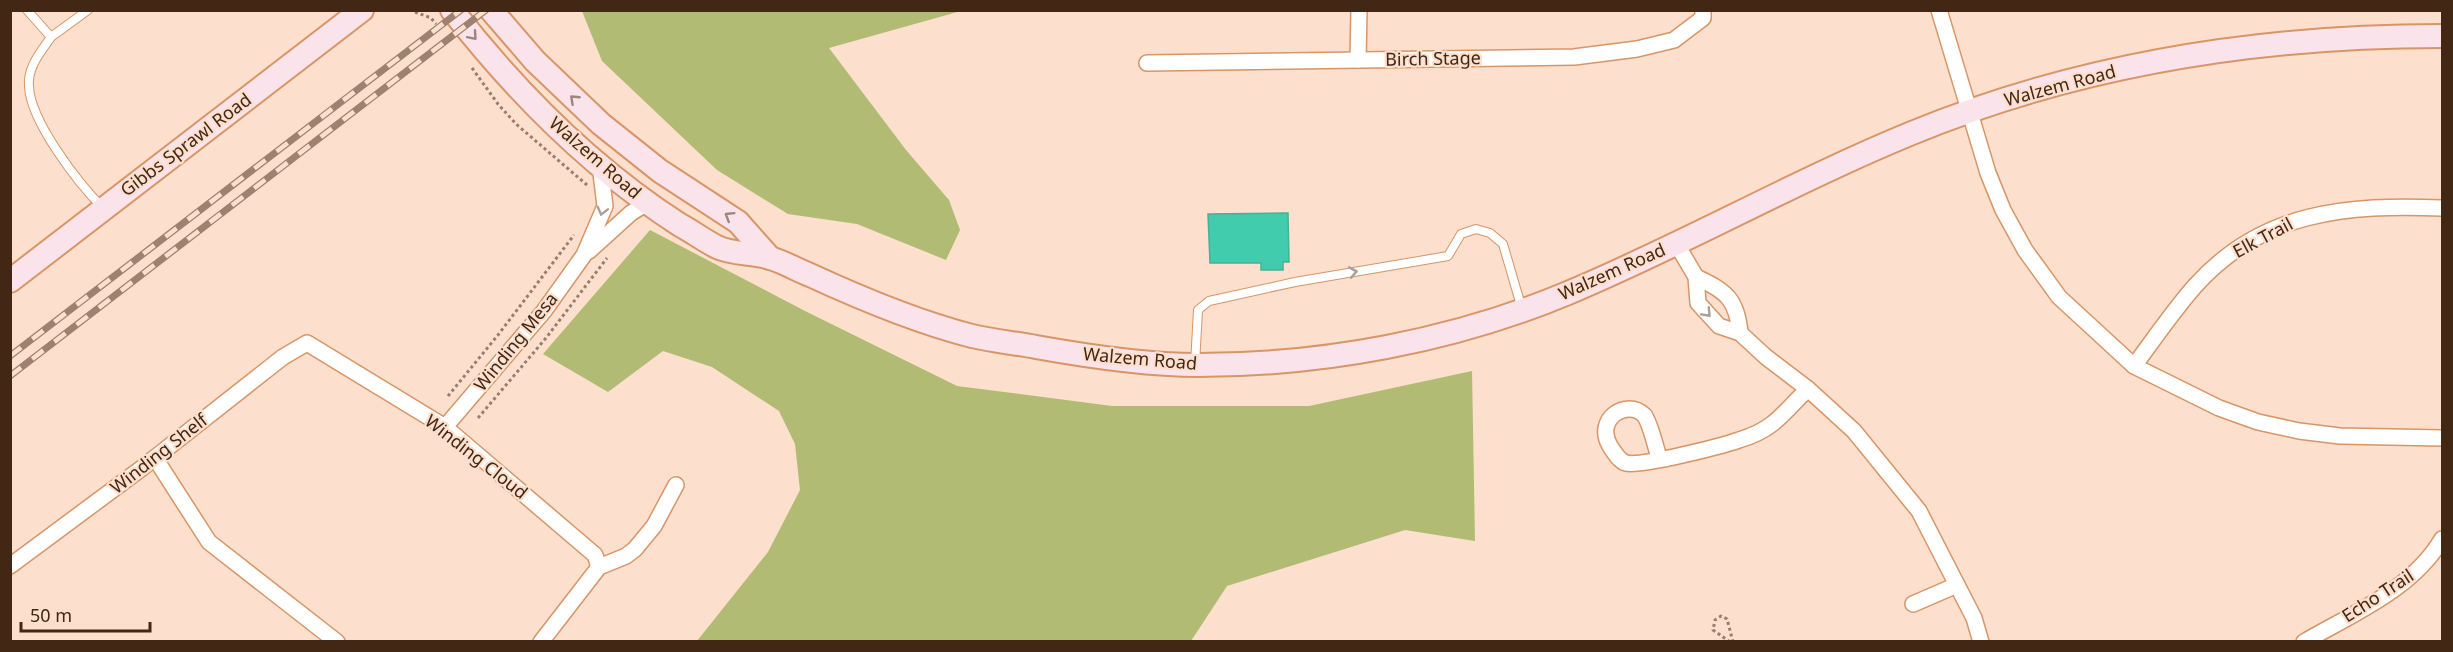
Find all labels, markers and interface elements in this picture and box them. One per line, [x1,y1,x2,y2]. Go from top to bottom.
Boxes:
one-way arrow [465,29,476,40]
street label: Birch Stage [1385,45,1481,71]
street label: Walzem Road [2001,59,2118,111]
street label: Gibbs Sprawl Road [115,87,256,201]
one-way arrow [570,95,580,106]
street label: Walzem Road [545,111,647,204]
one-way arrow [597,206,610,216]
street label: Elk Trail [2228,211,2297,263]
one-way arrow [725,212,735,224]
street label: Walzem Road [1554,237,1669,305]
one-way arrow [1348,266,1358,279]
street label: Winding Mesa [468,287,562,396]
one-way arrow [1700,306,1711,317]
street label: Walzem Road [1082,341,1198,375]
street label: Winding Shelf [105,407,213,499]
street label: Winding Cloud [420,409,533,504]
street label: Echo Trail [2337,563,2418,627]
scale bar [21,595,150,633]
text: 50 m [30,603,72,627]

